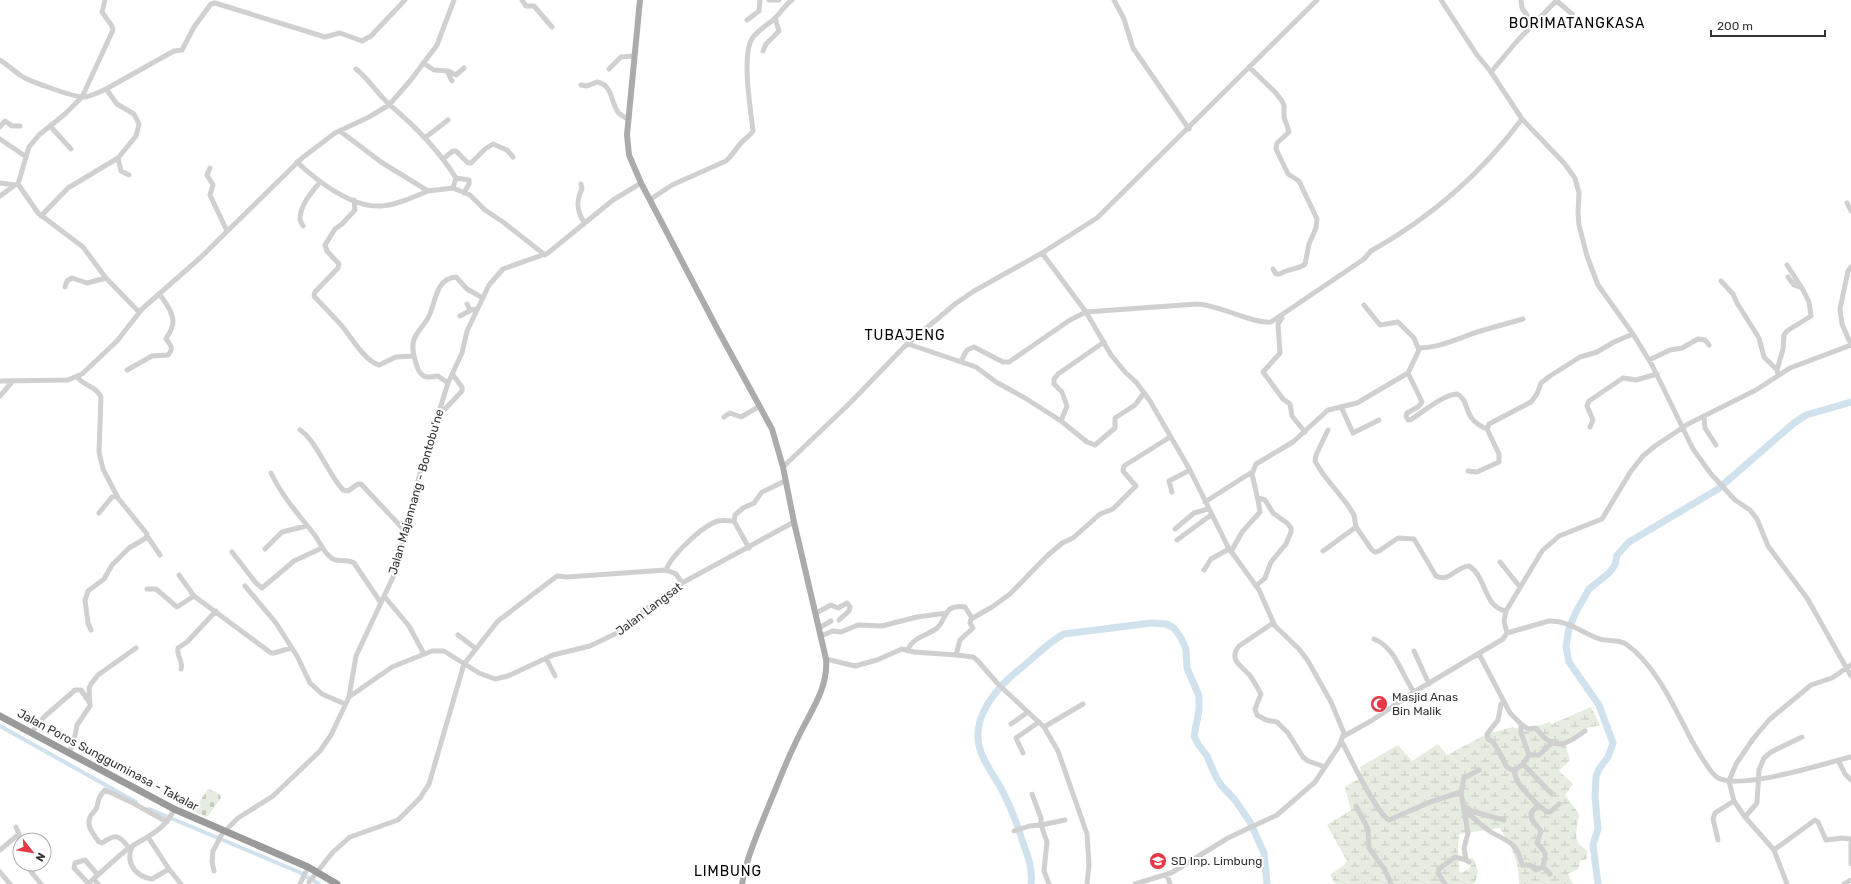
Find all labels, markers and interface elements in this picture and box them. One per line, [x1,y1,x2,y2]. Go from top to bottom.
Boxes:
scale bar [1711,12,1825,38]
district label: BORIMATANGKASA [1509,15,1645,32]
text: 200 m [1717,19,1753,33]
district label: TUBAJENG [864,327,946,344]
street label: Jalan Majannang - Bontobu'ne [386,407,446,576]
street label: Jalan Langsat [613,579,685,638]
place label: Masjid Anas Bin Malik [1392,690,1458,718]
mosque icon: Masjid Anas Bin Malik [1369,694,1389,714]
street label: Jalan Poros Sungguminasa - Takalar [15,706,201,814]
north arrow [12,832,52,872]
text: N [32,850,48,864]
school or university icon: SD Inp. Limbung [1148,851,1168,871]
place label: SD Inp. Limbung [1171,854,1262,868]
district label: LIMBUNG [694,863,762,880]

